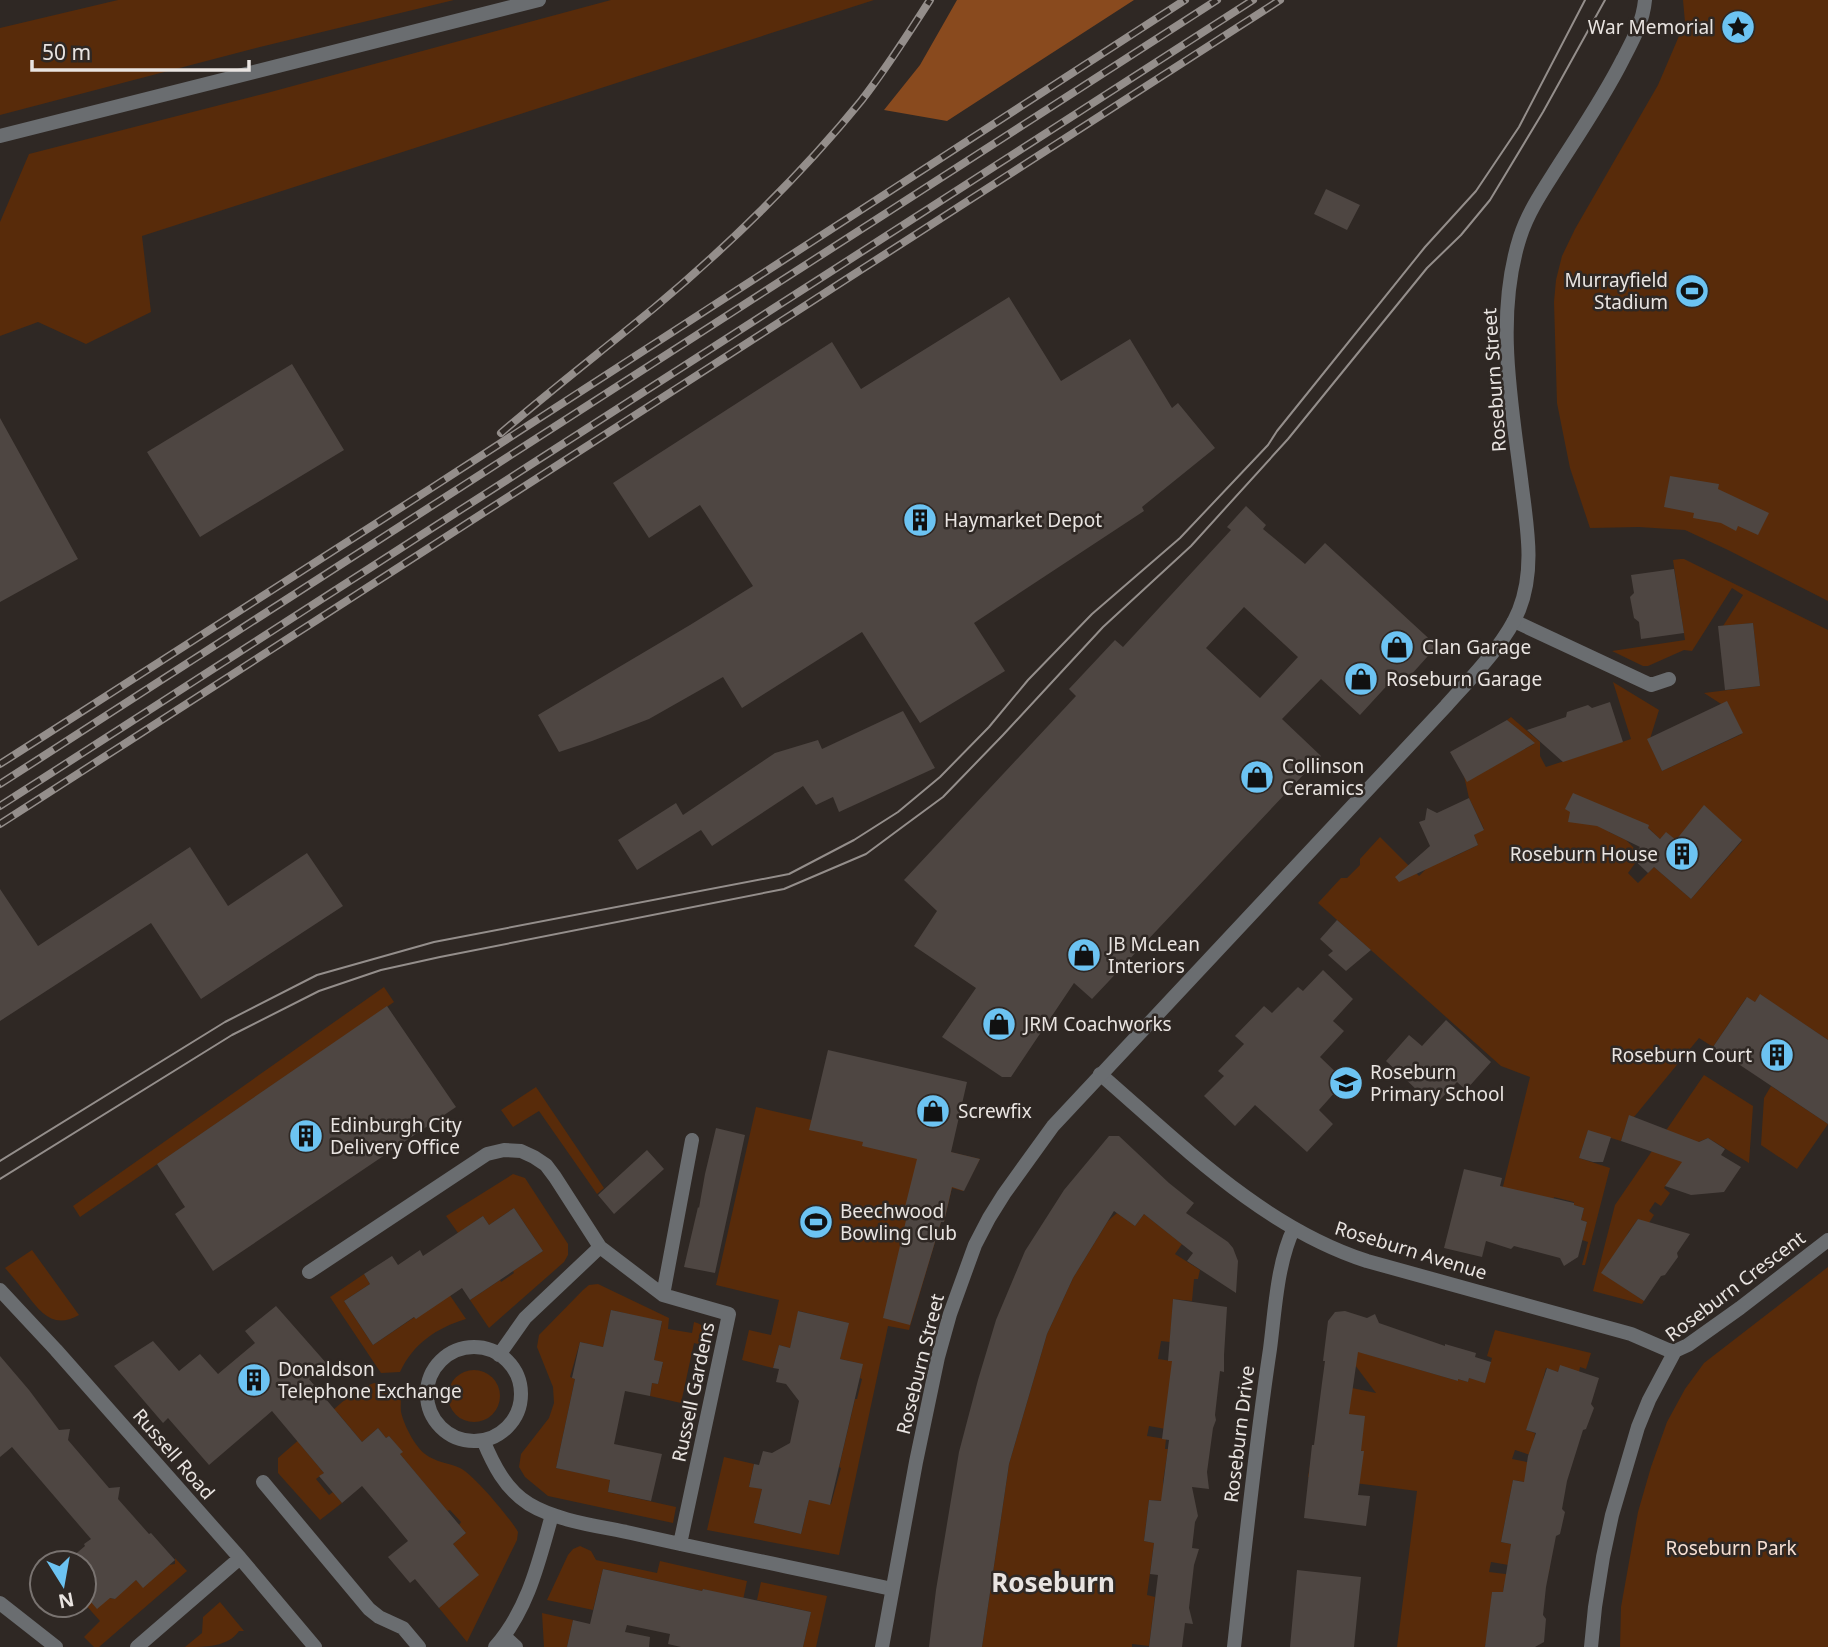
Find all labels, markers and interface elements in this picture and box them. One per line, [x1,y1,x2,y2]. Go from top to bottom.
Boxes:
place icon: War Memorial [1719,8,1757,46]
place label: War Memorial [1588,14,1714,40]
scale bar [32,28,248,72]
text: 50 m [42,38,91,66]
place label: Murrayfield Stadium [1565,267,1668,315]
sports icon: Murrayfield Stadium [1673,272,1711,310]
street label: Roseburn Street [1476,307,1512,453]
building icon: Haymarket Depot [901,501,939,539]
place label: Haymarket Depot [944,507,1102,533]
shop icon: Clan Garage [1378,628,1416,666]
place label: Clan Garage [1422,634,1531,660]
shop icon: Roseburn Garage [1342,660,1380,698]
place label: Roseburn Garage [1386,666,1542,692]
place label: Collinson Ceramics [1282,753,1364,801]
shop icon: Collinson Ceramics [1238,758,1276,796]
building icon: Roseburn House [1663,835,1701,873]
place label: Roseburn House [1510,841,1658,867]
place label: JB McLean Interiors [1106,931,1200,979]
shop icon: JB McLean Interiors [1065,936,1103,974]
shop icon: JRM Coachworks [980,1005,1018,1043]
place label: JRM Coachworks [1022,1011,1172,1037]
building icon: Roseburn Court [1758,1036,1796,1074]
place label: Roseburn Court [1611,1042,1752,1068]
place label: Roseburn Primary School [1370,1059,1504,1107]
school or university icon: Roseburn Primary School [1327,1064,1365,1102]
shop icon: Screwfix [914,1092,952,1130]
place label: Screwfix [958,1098,1032,1124]
place label: Edinburgh City Delivery Office [330,1112,462,1160]
building icon: Edinburgh City Delivery Office [287,1117,325,1155]
place label: Beechwood Bowling Club [840,1198,957,1246]
sports icon: Beechwood Bowling Club [797,1203,835,1241]
street label: Roseburn Avenue [1332,1215,1490,1285]
street label: Roseburn Crescent [1660,1225,1810,1347]
street label: Roseburn Street [890,1291,950,1437]
street label: Russell Gardens [665,1320,721,1464]
place label: Donaldson Telephone Exchange [278,1356,462,1404]
building icon: Donaldson Telephone Exchange [235,1361,273,1399]
street label: Roseburn Drive [1218,1364,1260,1504]
street label: Russell Road [127,1403,221,1505]
park label: Roseburn Park [1665,1535,1797,1561]
north arrow [28,1549,98,1619]
district label: Roseburn [991,1564,1115,1600]
text: N [56,1586,76,1615]

